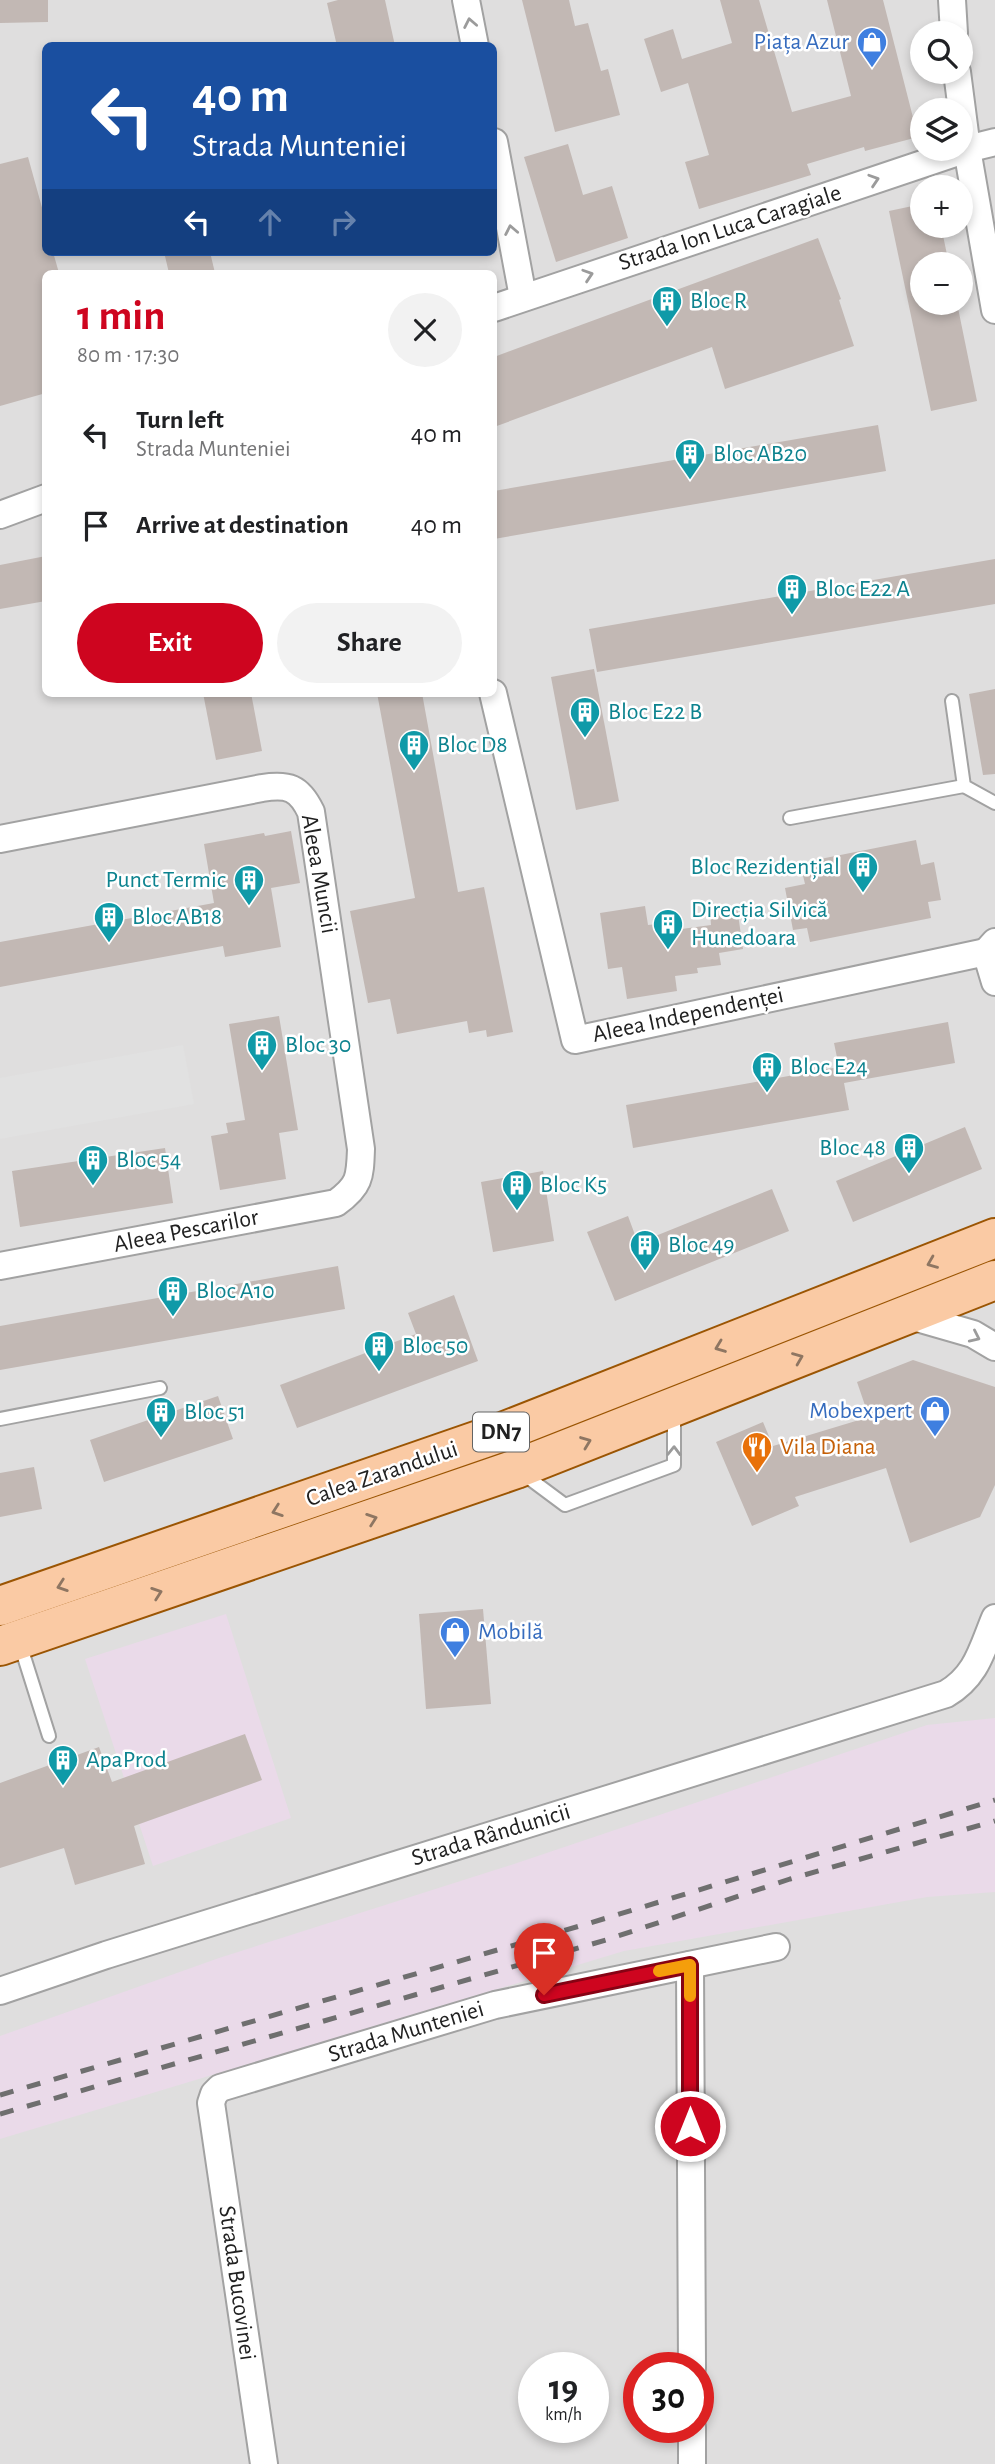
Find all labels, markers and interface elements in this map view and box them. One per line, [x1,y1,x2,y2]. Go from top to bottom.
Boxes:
one-way arrow [464,17,479,29]
map controls [910,21,973,315]
button: search [910,21,973,84]
shop icon: Piața Azur [855,25,889,69]
place label: Piața Azur [753,30,849,55]
icon: left [77,70,168,161]
text: 40 m [192,72,289,121]
button: layers [910,98,973,161]
text: Strada Munteniei [192,130,407,162]
one-way arrow [867,174,879,188]
button: + [910,175,973,238]
street label: Strada Ion Luca Caragiale [616,181,844,275]
icon: left [178,203,216,241]
icon: ahead [251,203,289,241]
icon: right [324,203,362,241]
one-way arrow [504,224,519,236]
button: − [910,252,973,315]
one-way arrow [582,269,594,283]
building icon: Bloc R [650,284,684,328]
place label: Bloc R [690,289,747,313]
button: close [388,293,462,367]
text: 1 min [77,295,166,337]
text: 80 m · 17:30 [77,344,180,367]
text: Turn left [136,407,224,433]
icon: left [77,416,115,454]
text: 40 m [411,421,462,447]
building icon: Bloc AB20 [673,437,707,481]
text: Strada Munteniei [136,438,291,461]
place label: Bloc AB20 [713,442,807,466]
icon: arrive [77,507,115,545]
text: Arrive at destination [136,512,349,538]
text: 40 m [411,512,462,538]
building icon: Bloc E22 A [775,572,809,616]
place label: Bloc E22 A [815,577,910,601]
button: Exit [77,603,263,683]
button: Share [277,603,462,683]
building icon: Bloc E22 B [568,695,602,739]
place label: Bloc E22 B [608,700,702,724]
building icon: Bloc D8 [397,728,431,772]
place label: Bloc D8 [437,733,508,757]
street label: Aleea Muncii [297,812,341,936]
building icon: Bloc Rezidențial [846,850,880,894]
place label: Bloc Rezidențial [691,855,840,880]
building icon: Punct Termic [232,863,266,907]
place label: Punct Termic [105,868,226,892]
place label: Direcția Silvică Hunedoara [691,898,828,950]
building icon: Bloc AB18 [92,900,126,944]
place label: Bloc AB18 [132,905,222,929]
building icon: Direcția Silvică Hunedoara [651,907,685,951]
street label: Aleea Independenței [590,983,786,1048]
building icon: Bloc 30 [245,1028,279,1072]
place label: Bloc 30 [285,1033,351,1057]
building icon: Bloc E24 [750,1050,784,1094]
place label: Bloc E24 [790,1055,868,1079]
building icon: Bloc 48 [892,1131,926,1175]
place label: Bloc 48 [819,1136,886,1160]
building icon: Bloc 54 [76,1143,110,1187]
place label: Bloc 54 [116,1148,181,1172]
building icon: Bloc K5 [500,1168,534,1212]
place label: Bloc K5 [540,1173,607,1197]
street label: Aleea Pescarilor [112,1205,261,1257]
building icon: Bloc 49 [628,1228,662,1272]
place label: Bloc 49 [668,1233,735,1257]
one-way arrow [926,1255,938,1269]
building icon: Bloc A10 [156,1274,190,1318]
place label: Bloc A10 [196,1279,275,1303]
building icon: Bloc 50 [362,1329,396,1373]
one-way arrow [968,1329,980,1343]
place label: Bloc 50 [402,1334,469,1358]
one-way arrow [714,1338,726,1352]
one-way arrow [791,1353,803,1367]
shop icon: Mobexpert [918,1394,952,1438]
building icon: Bloc 51 [144,1395,178,1439]
place label: Mobexpert [809,1399,912,1423]
place label: Bloc 51 [184,1400,246,1424]
road number: DN7 [473,1413,529,1452]
restaurant icon: Vila Diana [740,1430,774,1474]
place label: Vila Diana [780,1435,876,1459]
one-way arrow [580,1436,592,1450]
street label: Calea Zarandului [303,1437,461,1511]
one-way arrow [666,1445,682,1455]
one-way arrow [271,1503,283,1517]
one-way arrow [366,1513,378,1527]
one-way arrow [57,1578,69,1592]
one-way arrow [151,1587,163,1601]
shop icon: Mobilă [438,1615,472,1659]
place label: Mobilă [478,1620,543,1644]
building icon: ApaProd [46,1743,80,1787]
place label: ApaProd [86,1748,167,1772]
street label: Strada Rândunicii [409,1799,573,1871]
pin [514,1923,574,1995]
icon: arrive [525,1934,563,1972]
street label: Strada Munteniei [325,1997,487,2067]
position arrow [653,2089,727,2163]
street label: Strada Bucovinei [214,2204,260,2362]
speed limit sign: 30 [623,2352,714,2443]
text: 19 [549,2371,578,2406]
text: km/h [545,2406,582,2424]

